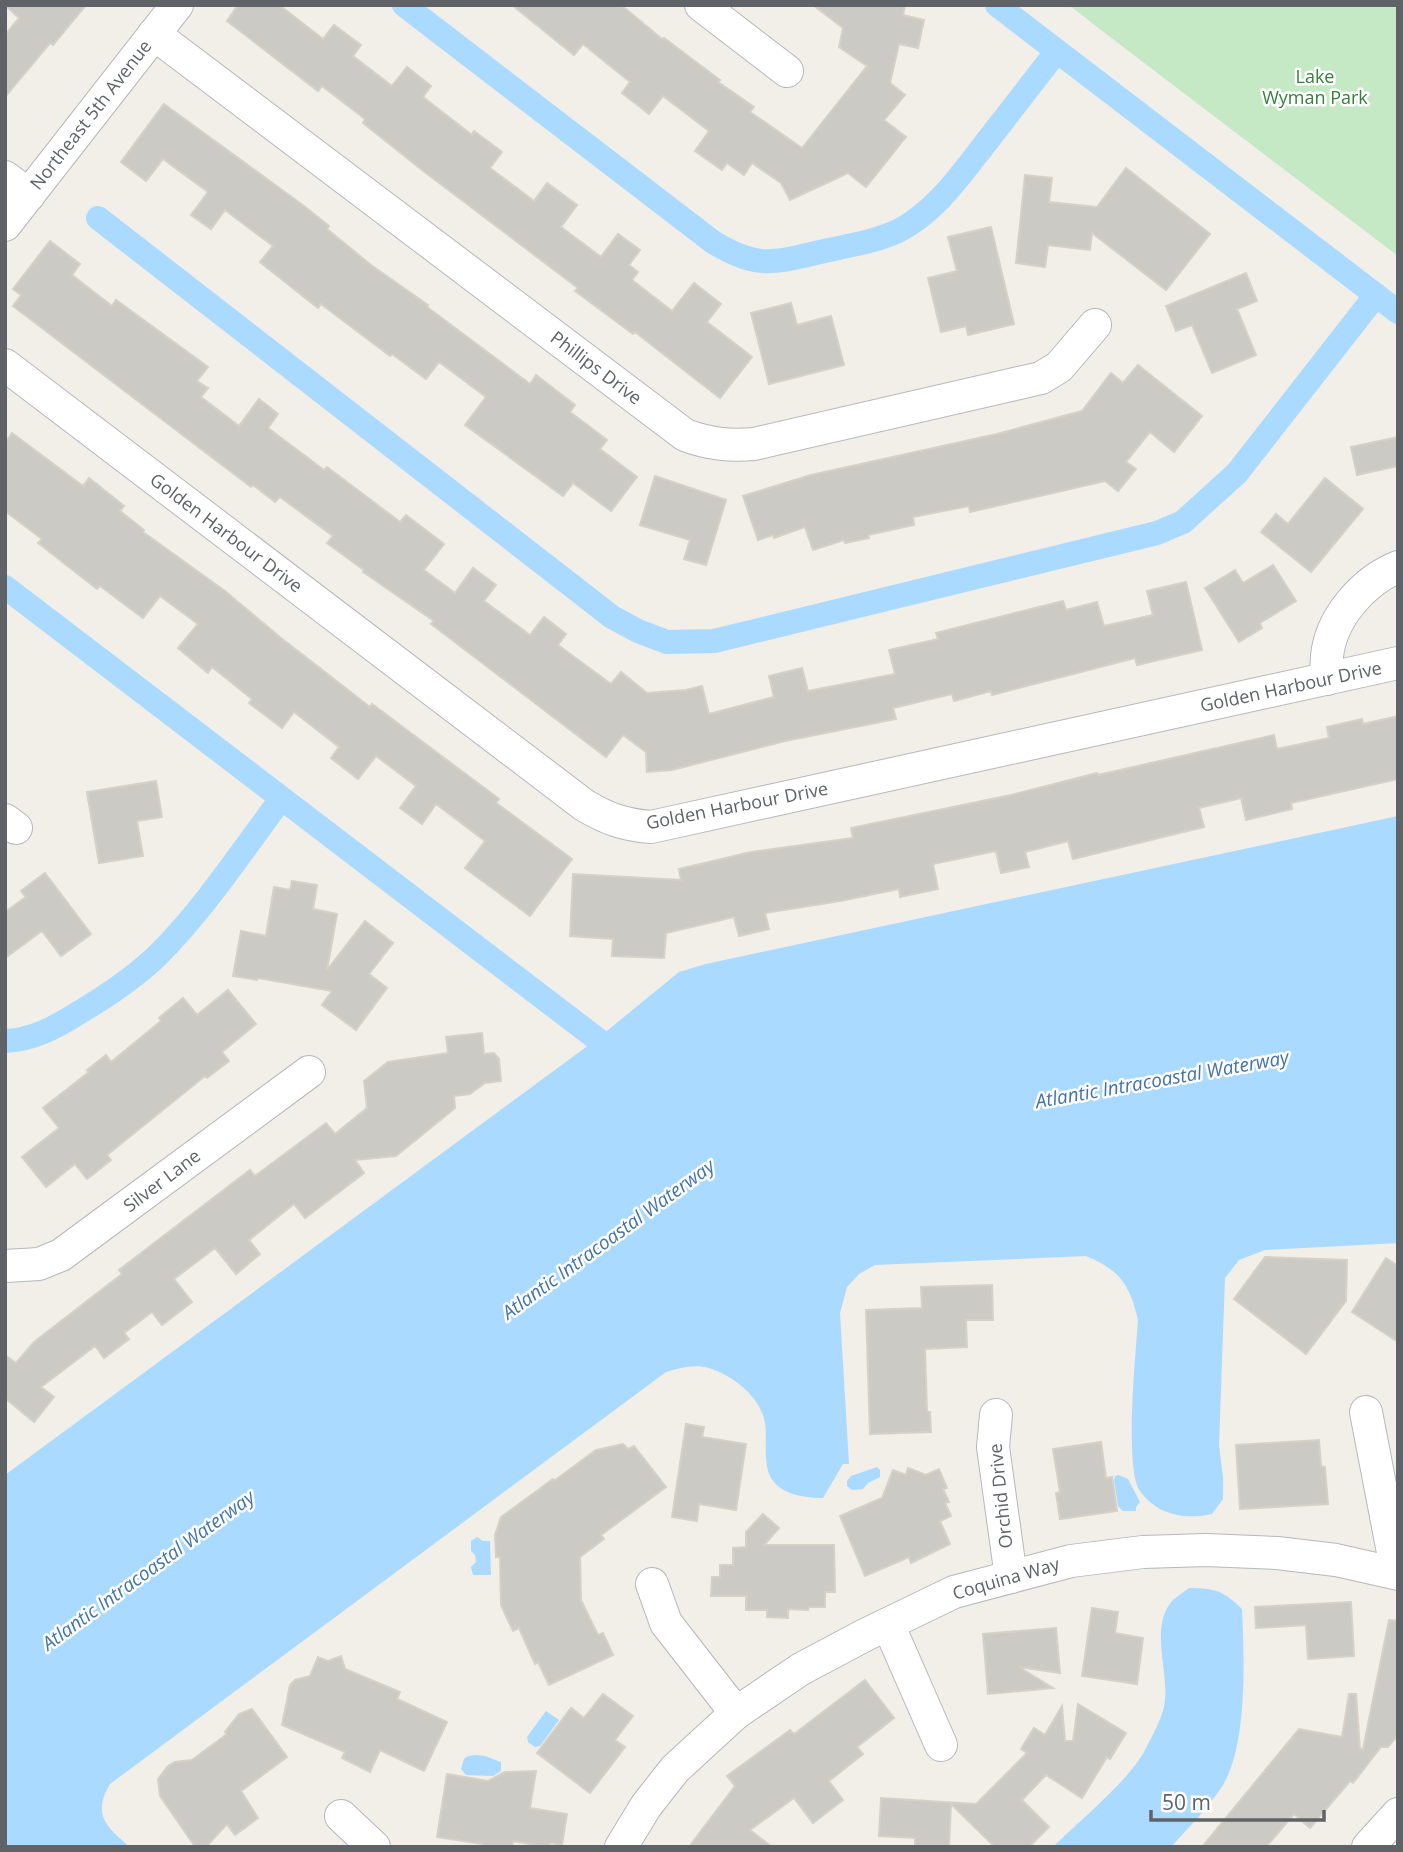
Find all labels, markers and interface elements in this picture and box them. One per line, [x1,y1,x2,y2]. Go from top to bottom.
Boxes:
street label: Northeast 5th Avenue [24,34,156,194]
park label: Lake Wyman Park [1262,64,1368,109]
street label: Phillips Drive [546,325,647,409]
street label: Golden Harbour Drive [146,467,308,597]
street label: Golden Harbour Drive [1198,655,1384,717]
street label: Golden Harbour Drive [644,776,830,834]
water label: Atlantic Intracoastal Waterway [1031,1044,1292,1114]
street label: Silver Lane [118,1143,205,1217]
water label: Atlantic Intracoastal Waterway [495,1152,721,1326]
street label: Orchid Drive [983,1442,1017,1550]
water label: Atlantic Intracoastal Waterway [35,1483,261,1657]
street label: Coquina Way [949,1551,1063,1605]
scale bar [1151,1778,1324,1822]
text: 50 m [1162,1788,1211,1816]

